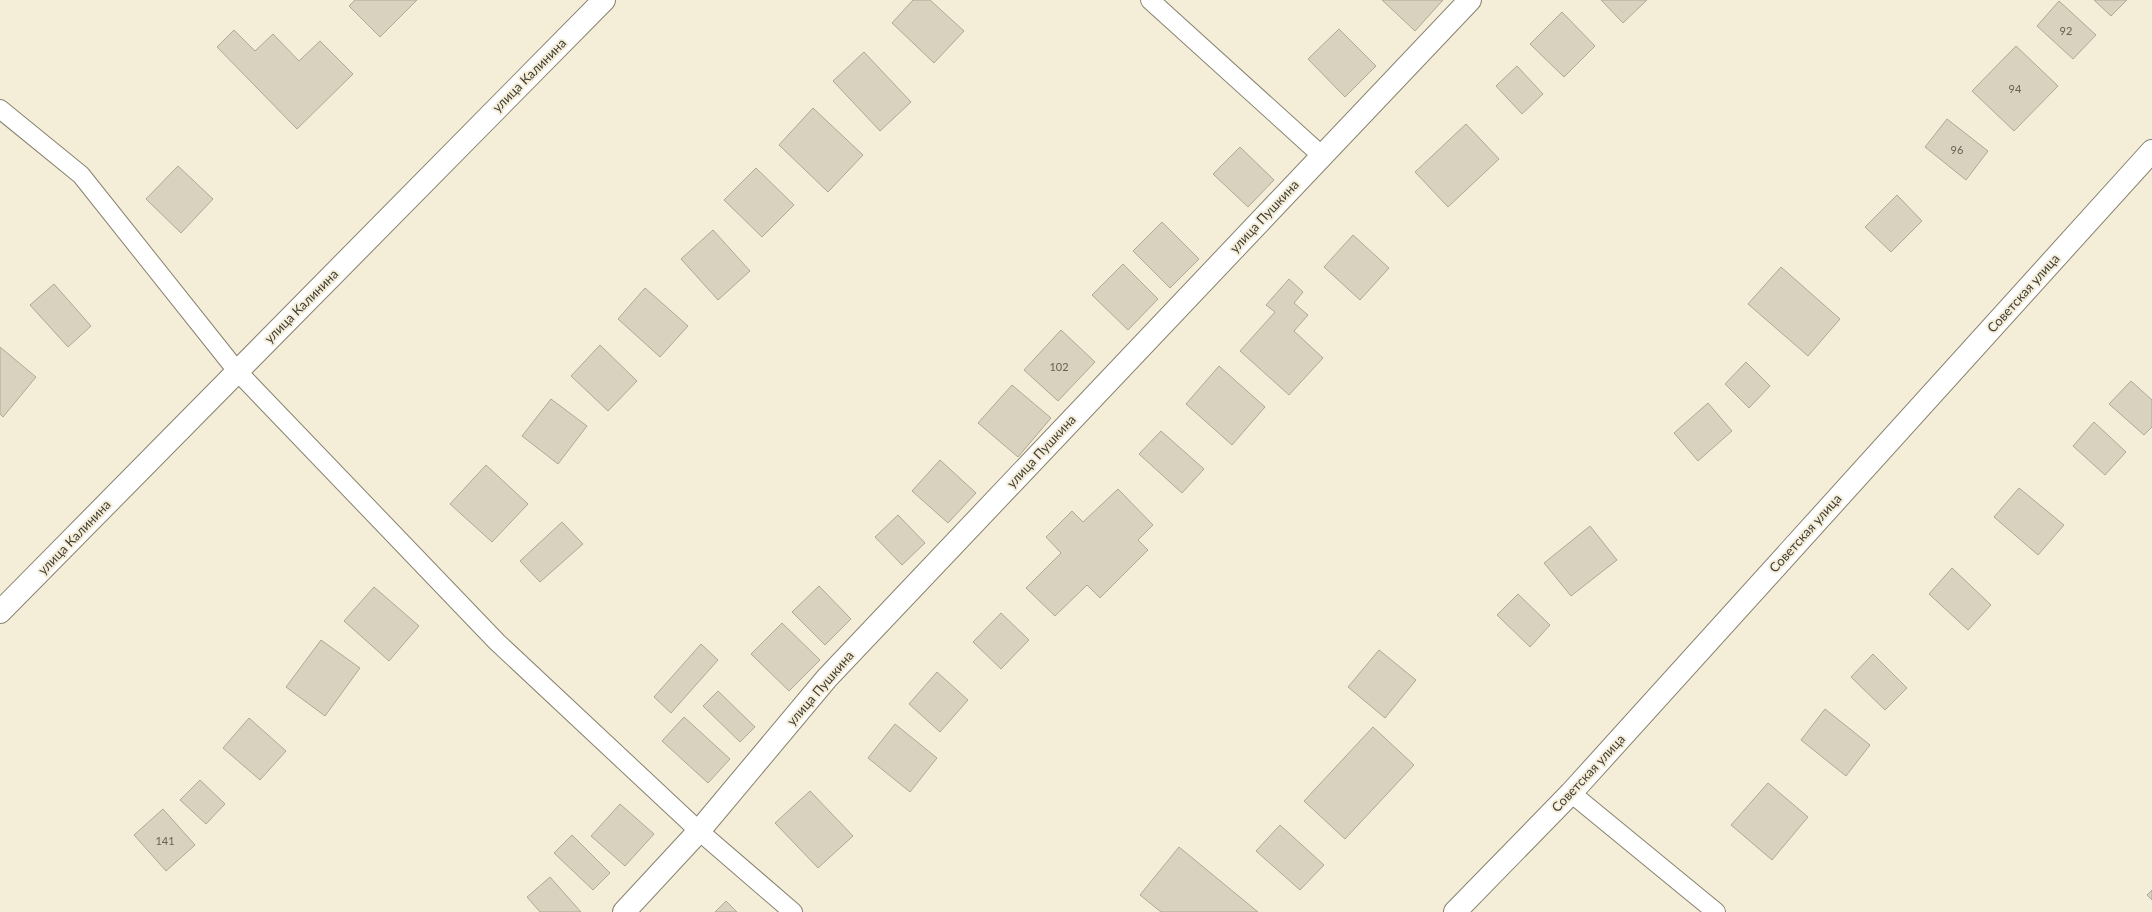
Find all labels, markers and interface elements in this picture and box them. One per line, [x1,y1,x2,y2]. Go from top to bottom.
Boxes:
house number: 92 [2060,24,2072,37]
street label: улица Калинина [489,35,569,115]
house number: 94 [2009,82,2022,95]
house number: 96 [1951,143,1963,156]
street label: улица Пушкина [1226,176,1302,256]
street label: Советская улица [1984,250,2062,336]
street label: улица Калинина [261,266,341,346]
house number: 102 [1049,360,1069,373]
street label: улица Пушкина [1003,411,1079,491]
street label: Советская улица [1766,490,1844,576]
street label: улица Калинина [34,496,114,578]
street label: улица Пушкина [783,647,857,729]
street label: Советская улица [1548,731,1628,815]
house number: 141 [155,834,175,847]

